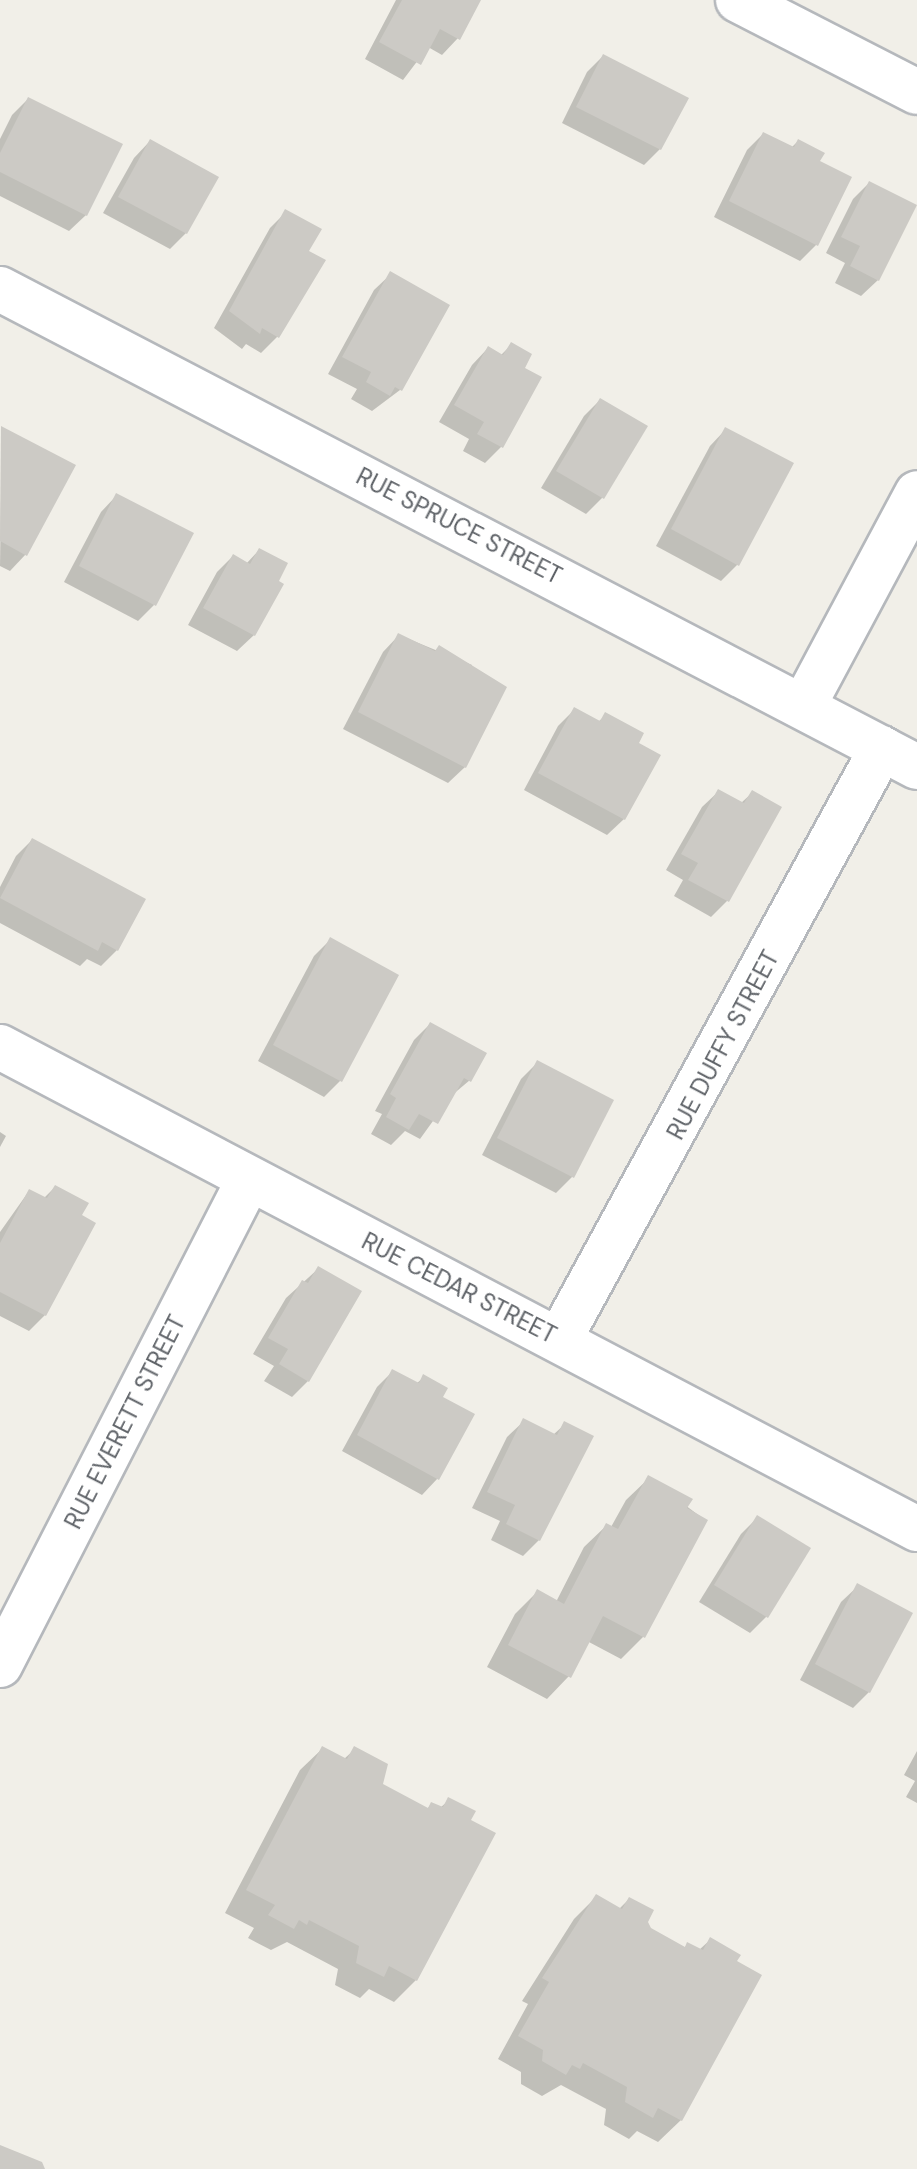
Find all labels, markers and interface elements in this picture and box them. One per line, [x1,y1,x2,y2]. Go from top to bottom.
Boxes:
street label: RUE SPRUCE STREET [351,462,567,590]
street label: RUE DUFFY STREET [661,946,785,1144]
street label: RUE CEDAR STREET [357,1227,561,1349]
street label: RUE EVERETT STREET [59,1310,191,1534]

